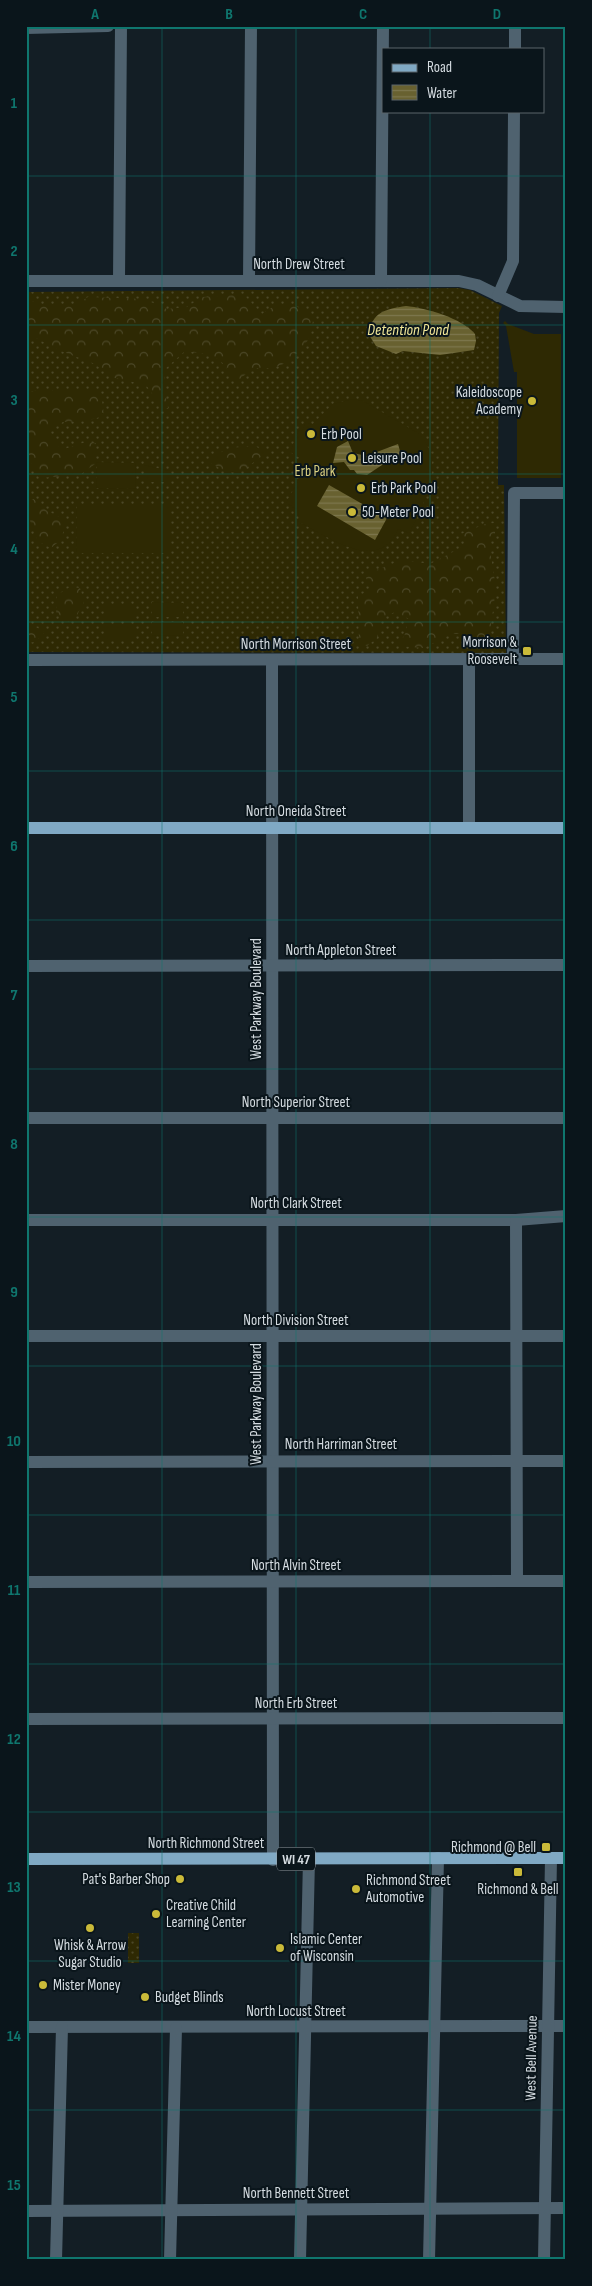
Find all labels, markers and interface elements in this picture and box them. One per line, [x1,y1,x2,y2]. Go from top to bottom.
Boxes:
text: A [90,5,99,24]
text: B [225,5,233,24]
text: C [359,5,367,24]
text: D [493,5,501,24]
legend [382,48,544,112]
text: Road [427,58,452,77]
text: Water [427,84,458,103]
text: 1 [11,94,18,113]
text: 2 [10,242,18,261]
street label: North Drew Street [253,255,345,274]
water label: Detention Pond [367,321,449,340]
place label: Kaleidoscope Academy [456,383,522,419]
text: 3 [10,391,18,410]
marker: Kaleidoscope Academy [526,395,538,407]
place label: Erb Pool [321,425,362,444]
marker: Erb Pool [305,428,317,440]
place label: Leisure Pool [362,449,422,468]
marker: Leisure Pool [346,452,358,464]
park label: Erb Park [294,462,336,481]
place label: Erb Park Pool [371,479,436,498]
marker: Erb Park Pool [355,482,367,494]
place label: 50-Meter Pool [362,503,434,522]
marker: 50-Meter Pool [346,506,358,518]
text: 4 [10,540,18,559]
place label: Morrison & Roosevelt [462,633,517,669]
street label: North Morrison Street [241,635,352,654]
marker: Morrison & Roosevelt [521,645,533,657]
text: 5 [10,688,18,707]
street label: North Oneida Street [246,802,347,821]
text: 6 [10,837,18,856]
street label: West Parkway Boulevard [247,938,266,1060]
street label: North Appleton Street [286,941,397,960]
text: 7 [11,986,18,1005]
street label: North Superior Street [242,1093,351,1112]
text: 8 [10,1135,18,1154]
street label: North Clark Street [250,1194,342,1213]
text: 9 [10,1283,18,1302]
street label: North Division Street [243,1311,349,1330]
street label: West Parkway Boulevard [247,1343,266,1465]
text: 10 [7,1432,21,1451]
street label: North Harriman Street [285,1435,398,1454]
street label: North Alvin Street [251,1556,342,1575]
text: 11 [8,1581,21,1600]
street label: North Erb Street [255,1694,338,1713]
text: 12 [7,1730,21,1749]
street label: North Richmond Street [148,1834,265,1853]
place label: Richmond @ Bell [451,1838,536,1857]
marker: Richmond @ Bell [540,1841,552,1853]
road number: WI 47 [277,1848,315,1870]
marker: Richmond & Bell [512,1866,524,1878]
place label: Pat's Barber Shop [82,1870,170,1889]
place label: Richmond Street Automotive [365,1871,451,1907]
marker: Pat's Barber Shop [174,1873,186,1885]
text: 13 [7,1878,21,1897]
place label: Richmond & Bell [477,1880,559,1899]
marker: Richmond Street Automotive [350,1883,362,1895]
place label: Creative Child Learning Center [166,1896,247,1932]
marker: Creative Child Learning Center [150,1908,162,1920]
marker: Whisk & Arrow Sugar Studio [84,1922,96,1934]
place label: Islamic Center of Wisconsin [290,1930,363,1966]
place label: Whisk & Arrow Sugar Studio [54,1936,127,1972]
marker: Islamic Center of Wisconsin [274,1942,286,1954]
place label: Mister Money [53,1976,121,1995]
marker: Mister Money [37,1979,49,1991]
place label: Budget Blinds [155,1988,224,2007]
marker: Budget Blinds [139,1991,151,2003]
street label: North Locust Street [246,2002,346,2021]
street label: West Bell Avenue [521,2015,542,2101]
text: 14 [7,2027,21,2046]
text: 15 [7,2176,21,2195]
street label: North Bennett Street [243,2184,350,2203]

